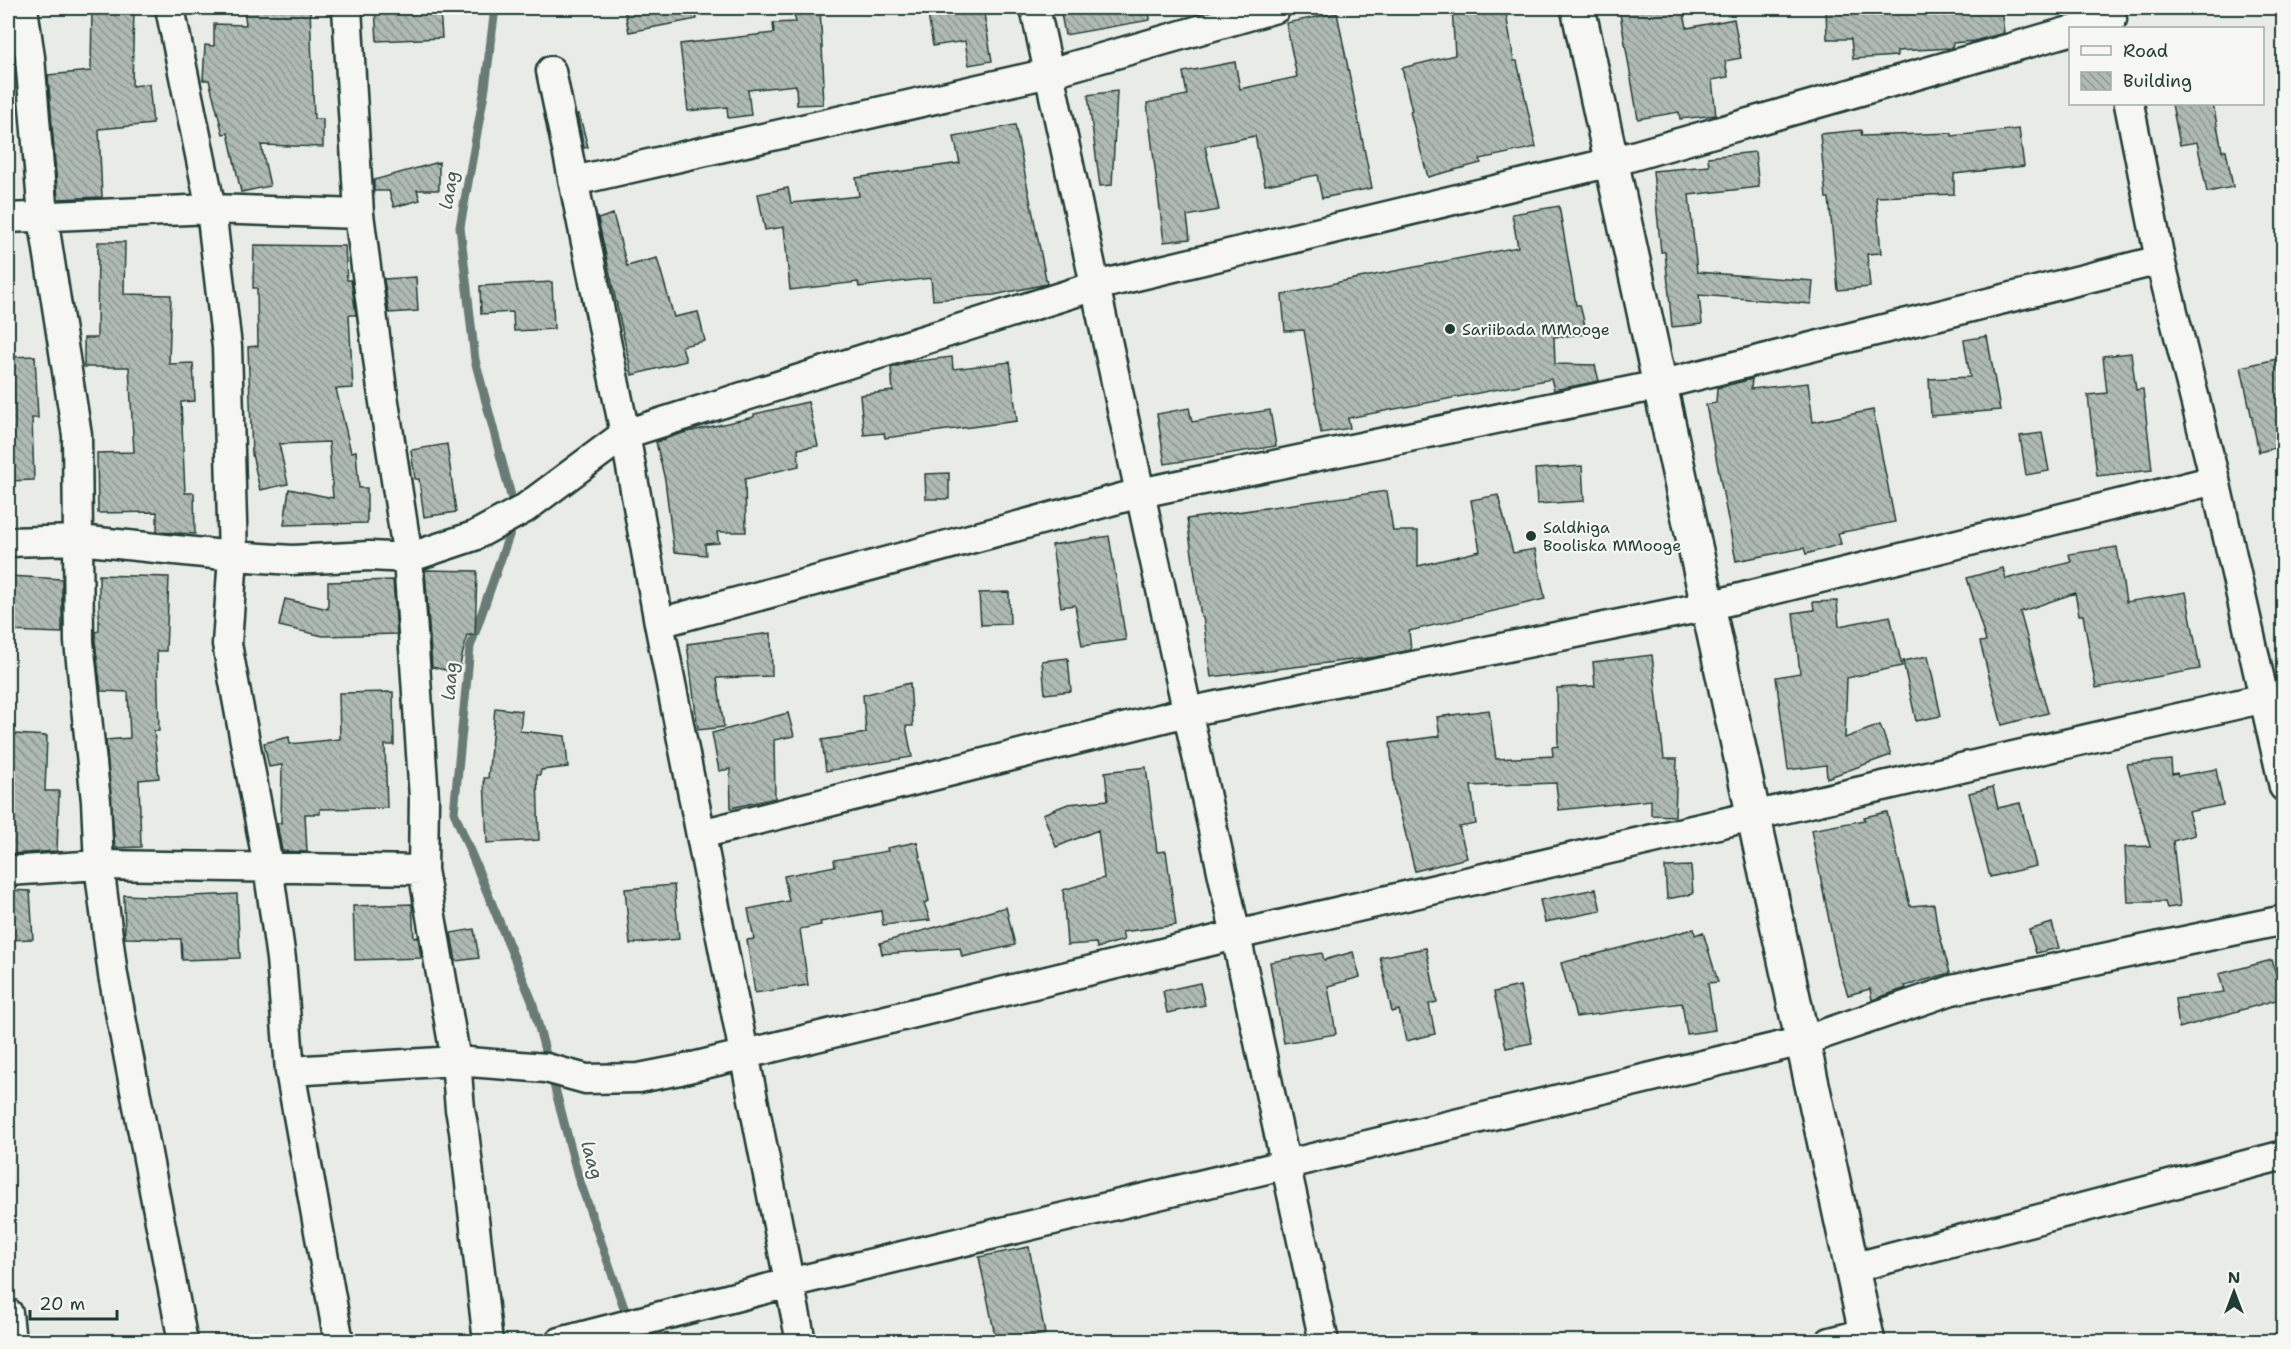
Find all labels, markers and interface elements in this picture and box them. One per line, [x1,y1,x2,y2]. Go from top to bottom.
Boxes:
legend [2069,27,2264,105]
text: Road [2123,39,2168,63]
text: Building [2123,69,2192,93]
water label: laag [434,169,464,211]
place label: Sariibada MMooge [1462,319,1610,340]
marker: Sariibada MMooge [1443,322,1457,336]
place label: Saldhiga Booliska MMooge [1543,517,1681,556]
marker: Saldhiga Booliska MMooge [1524,529,1538,543]
water label: laag [436,661,464,701]
water label: laag [575,1138,609,1182]
north arrow [2204,1262,2264,1322]
text: N [2228,1267,2240,1288]
scale bar [30,1283,117,1321]
text: 20 m [39,1292,85,1316]

